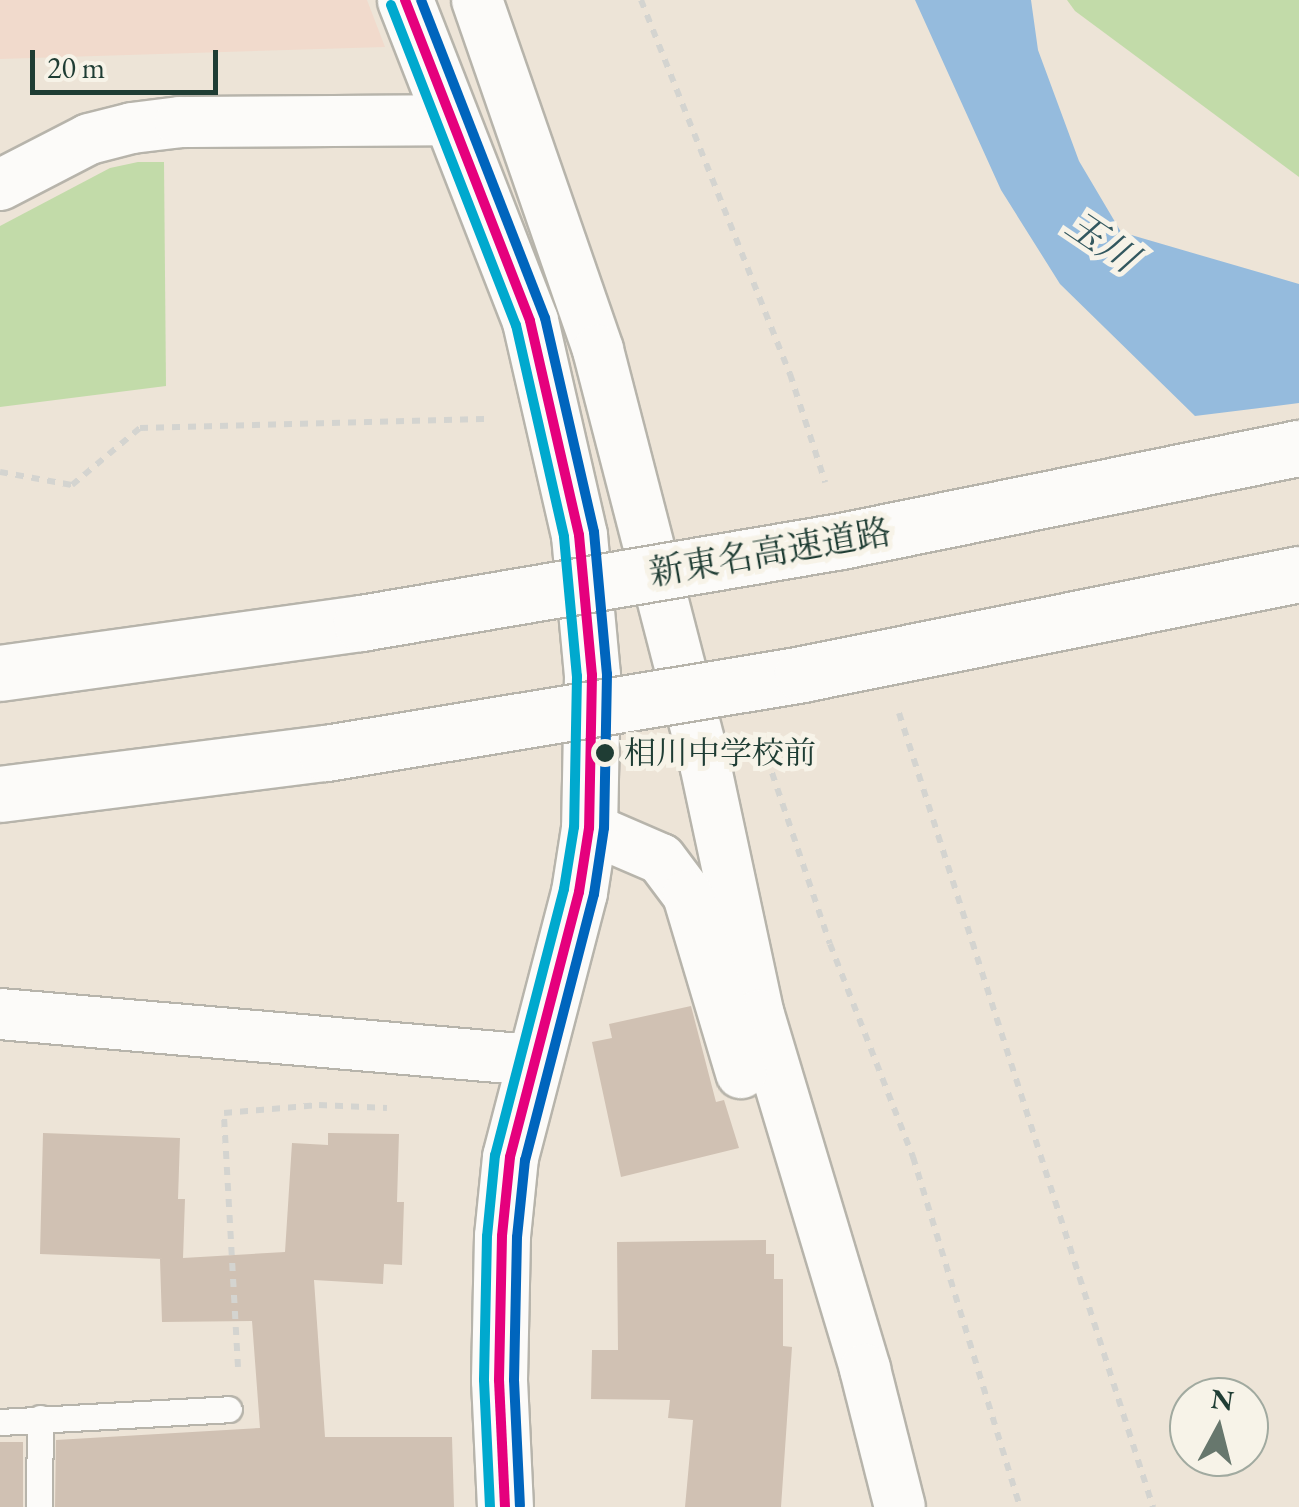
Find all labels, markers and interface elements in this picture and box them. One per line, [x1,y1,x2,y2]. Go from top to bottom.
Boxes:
scale bar [35,30,222,92]
text: 20 m [47,48,105,87]
water label: 玉川 [1058,201,1146,281]
street label: 新東名高速道路 [646,510,894,594]
place label: 相川中学校前 [624,734,816,772]
marker: 相川中学校前 [595,743,615,763]
north arrow [1169,1377,1269,1477]
text: N [1209,1380,1236,1418]

